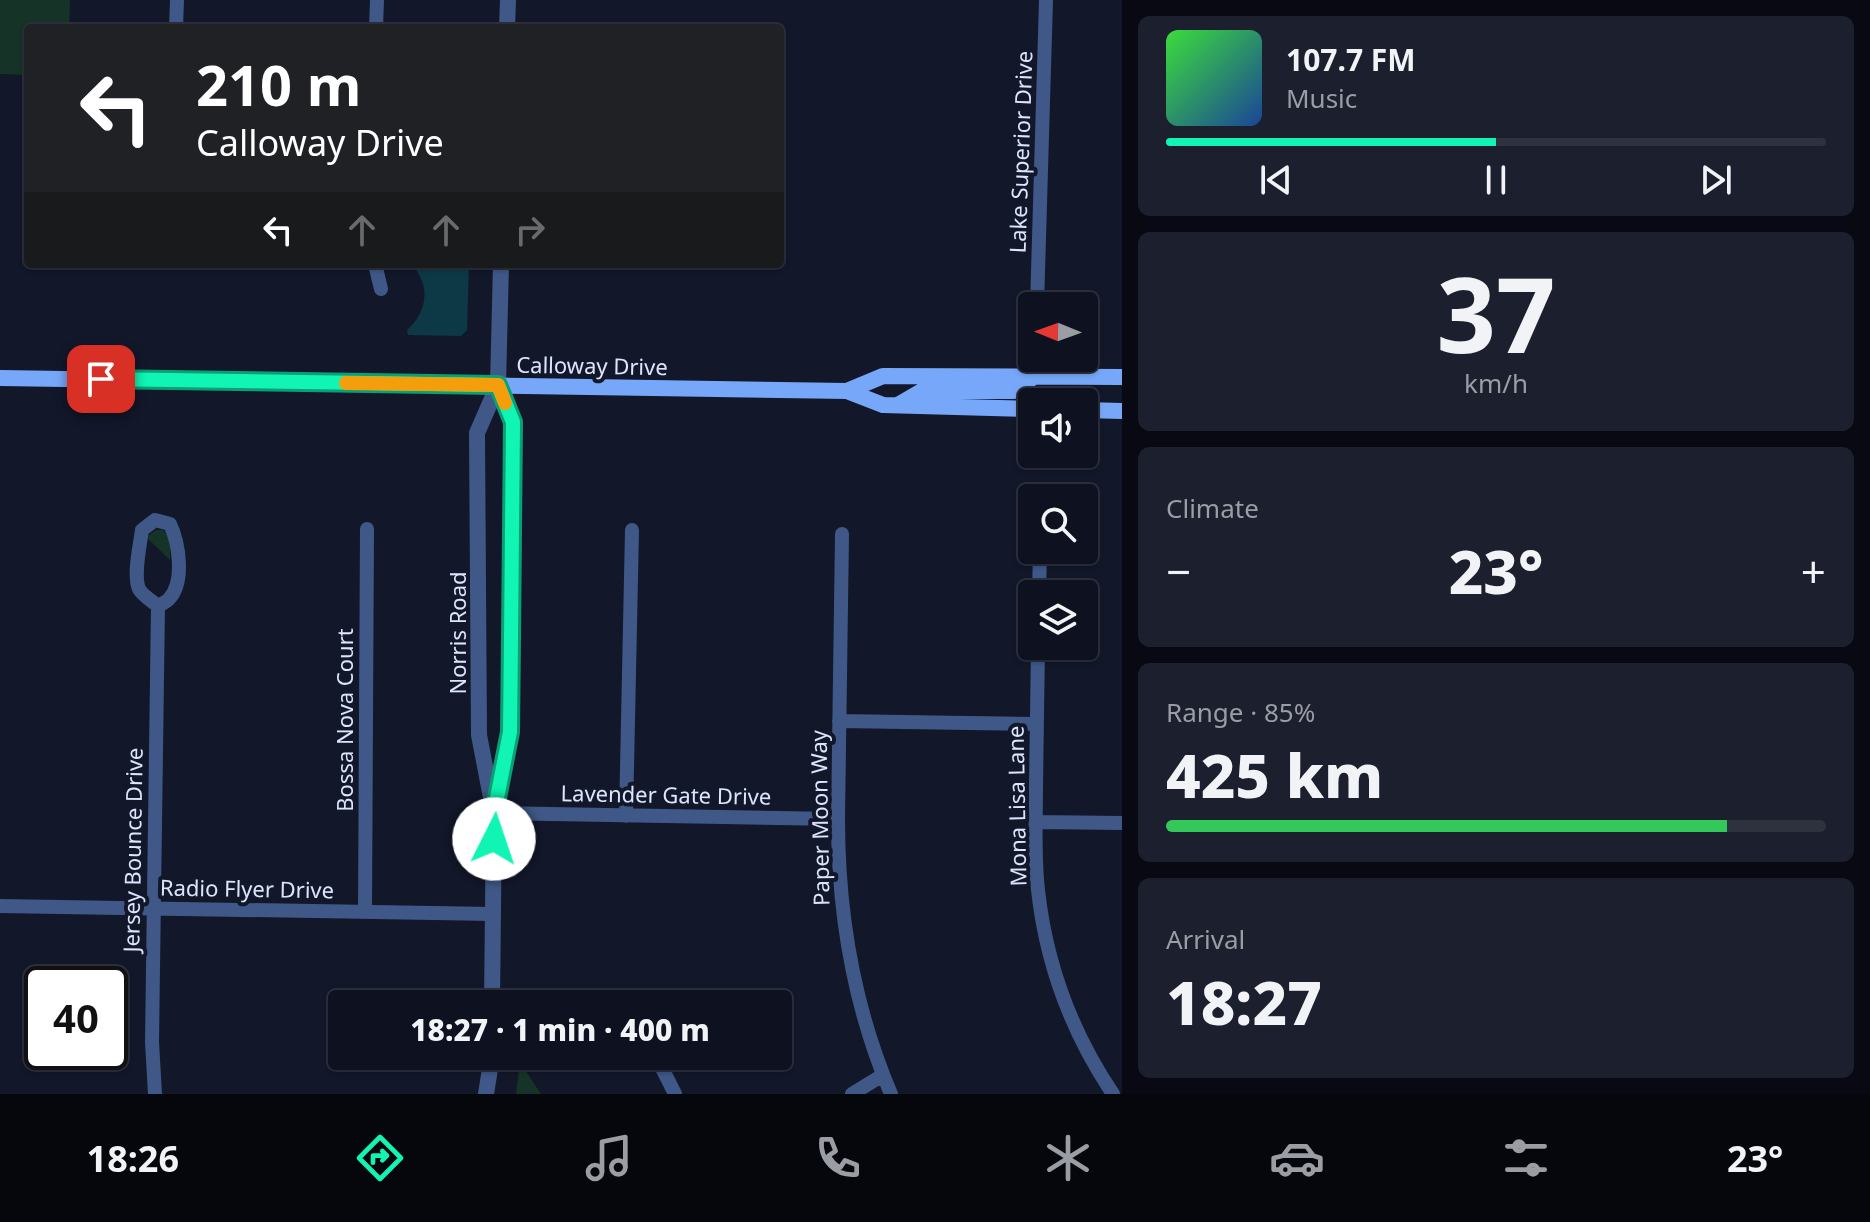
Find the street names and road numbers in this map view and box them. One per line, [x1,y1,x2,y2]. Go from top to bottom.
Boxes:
street label: Lake Superior Drive [1001,50,1039,254]
street label: Calloway Drive [516,349,668,381]
street label: Norris Road [442,571,472,695]
street label: Bossa Nova Court [329,628,359,812]
street label: Mona Lisa Lane [1000,725,1032,887]
street label: Paper Moon Way [802,729,836,906]
street label: Jersey Bounce Drive [115,747,149,955]
street label: Lavender Gate Drive [560,777,772,811]
street label: Radio Flyer Drive [160,871,334,905]

